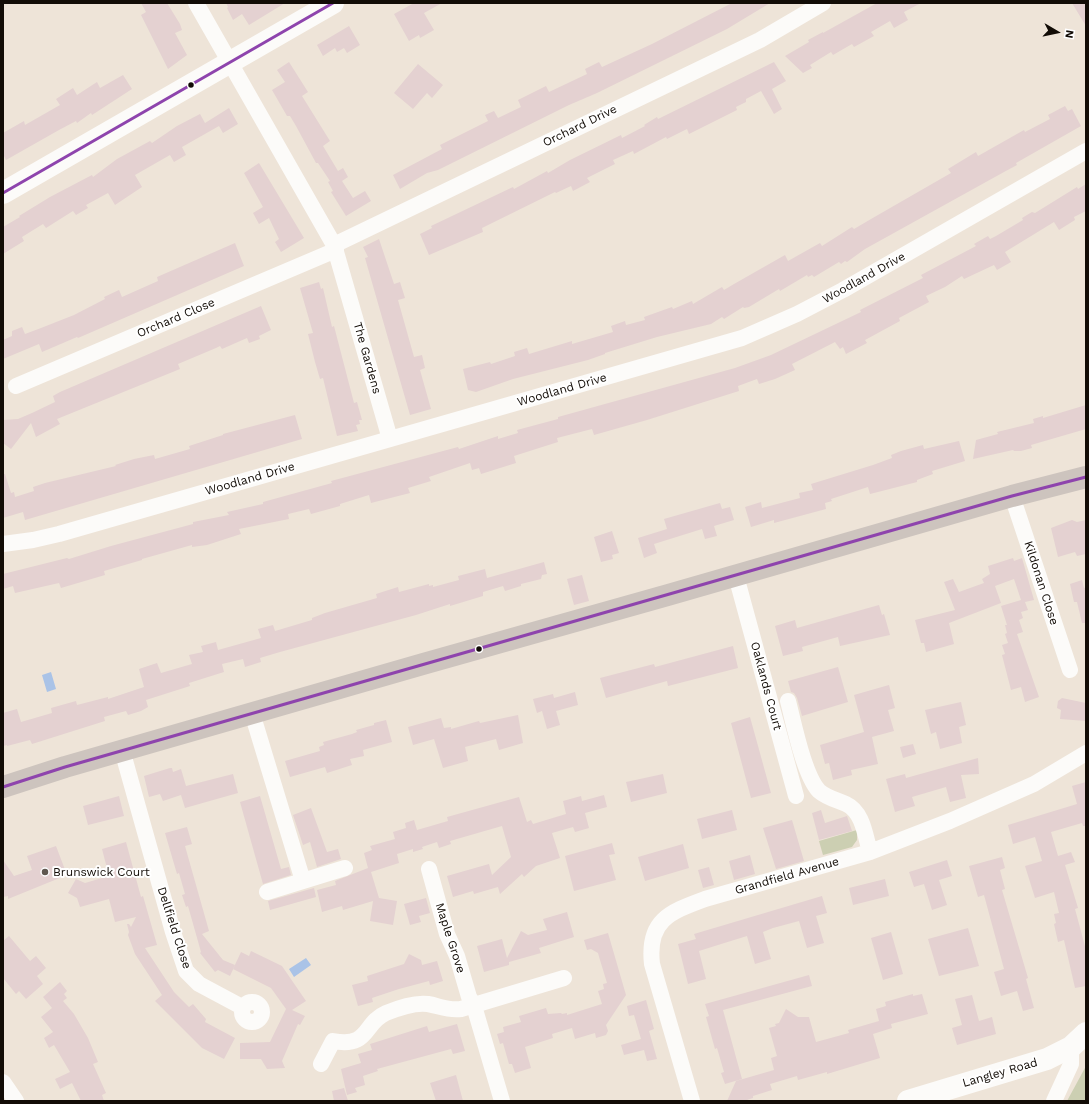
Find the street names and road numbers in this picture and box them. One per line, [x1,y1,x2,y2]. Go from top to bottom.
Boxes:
street label: Orchard Drive [541,102,619,150]
street label: Woodland Drive [820,249,908,307]
street label: Orchard Close [135,295,217,341]
street label: The Gardens [350,321,384,395]
street label: Woodland Drive [516,370,608,410]
street label: Woodland Drive [204,459,296,499]
street label: Kildonan Close [1021,539,1061,627]
street label: Oaklands Court [747,640,785,732]
street label: Grandfield Avenue [733,854,841,898]
street label: Dellfield Close [154,885,194,971]
street label: Maple Grove [432,901,468,975]
street label: Langley Road [961,1055,1039,1091]

